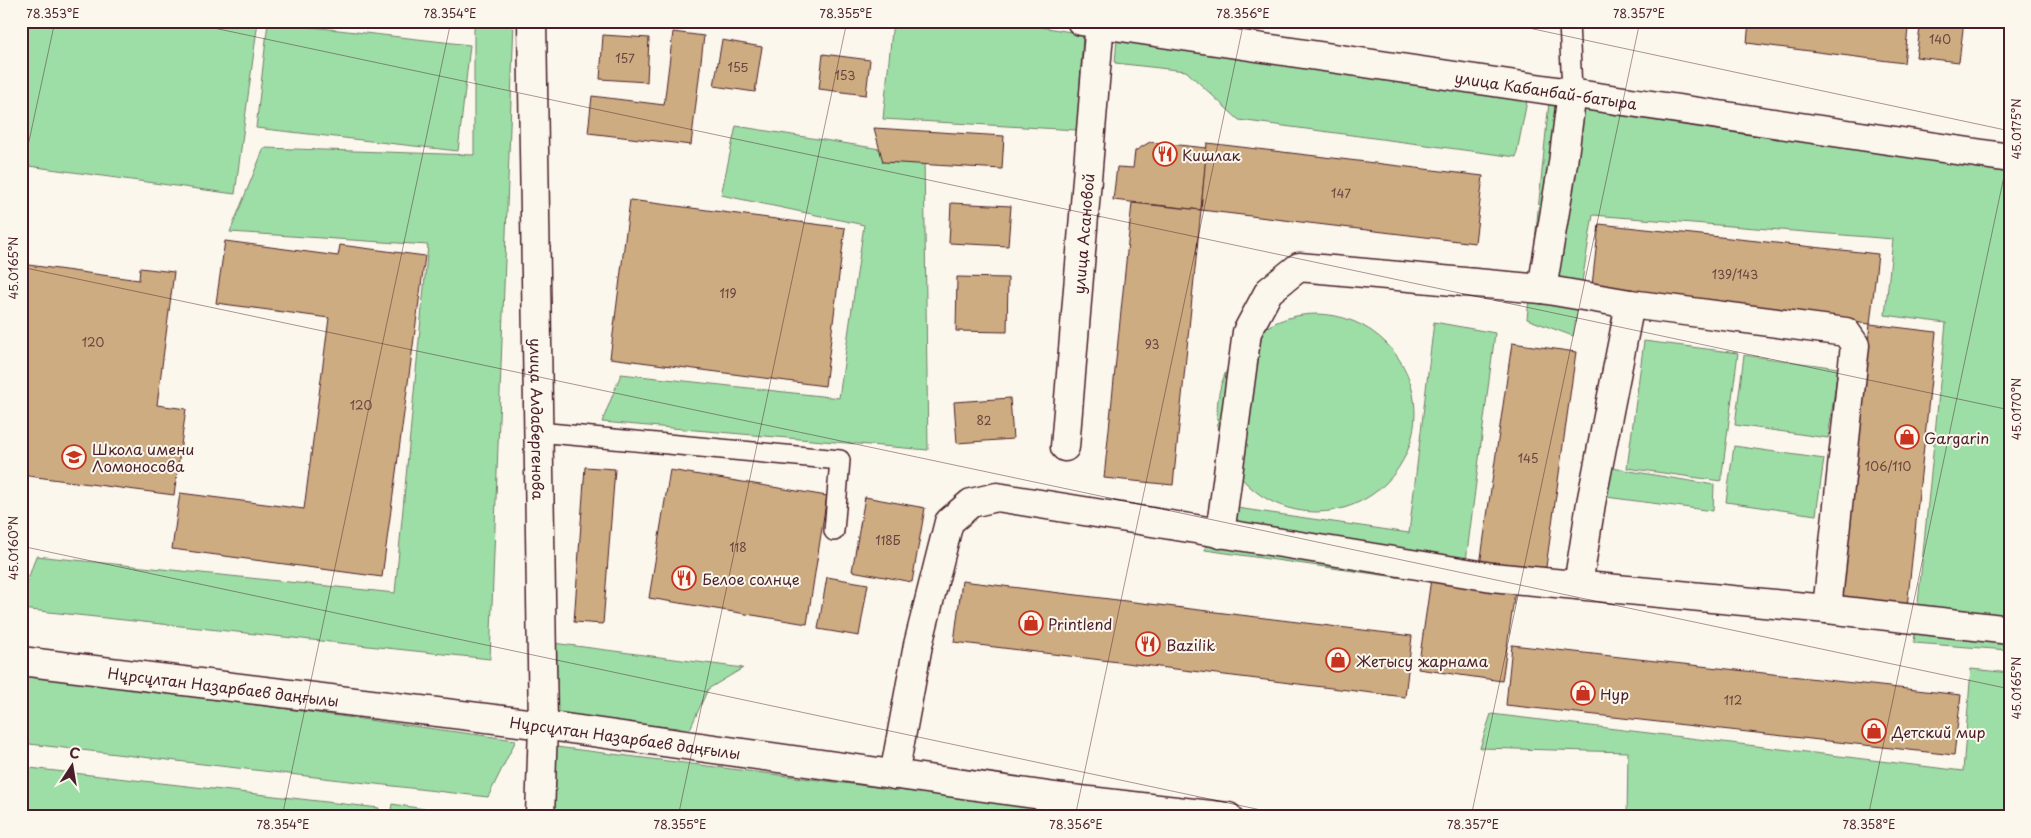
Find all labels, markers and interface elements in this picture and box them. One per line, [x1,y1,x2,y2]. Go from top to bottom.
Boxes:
text: 78.353°E [26,4,80,22]
text: 78.354°E [423,4,477,22]
text: 78.355°E [820,4,873,22]
text: 78.356°E [1216,4,1270,22]
text: 78.357°E [1613,4,1665,22]
house number: 140 [1929,30,1951,48]
house number: 157 [615,49,635,67]
house number: 155 [728,58,748,76]
street label: улица Кабанбай-батыра [1453,65,1639,114]
house number: 153 [834,66,856,84]
text: 45.0175°N [2007,98,2025,160]
restaurant icon: Кишлак [1152,141,1178,167]
place label: Кишлак [1182,143,1241,166]
street label: улица Асановой [1066,173,1099,295]
house number: 147 [1331,184,1351,202]
text: 45.0165°N [4,237,22,299]
house number: 139/143 [1712,265,1758,283]
house number: 119 [719,284,737,302]
house number: 120 [82,333,104,351]
house number: 93 [1145,335,1159,353]
street label: улица Алдабергенова [525,338,551,501]
text: 45.0170°N [2007,378,2025,440]
house number: 120 [350,396,372,414]
house number: 82 [977,411,992,429]
shop icon: Gargarin [1894,424,1920,450]
place label: Gargarin [1924,426,1989,449]
place label: Школа имени Ломоносова [92,437,194,477]
school or university icon: Школа имени Ломоносова [61,444,87,470]
house number: 145 [1518,449,1538,467]
house number: 106/110 [1865,457,1911,475]
text: 45.0160°N [4,516,22,580]
house number: 118Б [875,531,901,549]
house number: 118 [729,538,747,556]
restaurant icon: Белое солнце [671,565,697,591]
place label: Белое солнце [702,567,800,590]
shop icon: Printlend [1018,610,1044,636]
place label: Printlend [1048,612,1112,635]
restaurant icon: Bazilik [1135,631,1161,657]
place label: Bazilik [1166,633,1215,656]
shop icon: Жетысу жарнама [1325,647,1351,673]
place label: Жетысу жарнама [1356,649,1489,672]
text: 45.0165°N [2007,657,2025,719]
street label: Нұрсұлтан Назарбаев даңғылы [107,660,340,711]
shop icon: Нур [1570,680,1596,706]
place label: Нур [1600,682,1629,705]
house number: 112 [1724,691,1742,709]
street label: Нұрсұлтан Назарбаев даңғылы [509,710,742,764]
shop icon: Детский мир [1861,718,1887,744]
place label: Детский мир [1891,720,1986,743]
north arrow [48,740,98,790]
text: С [67,741,82,764]
text: 78.354°E [256,815,310,833]
text: 78.355°E [654,815,707,833]
text: 78.356°E [1049,815,1103,833]
text: 78.357°E [1447,815,1499,833]
text: 78.358°E [1843,815,1895,833]

